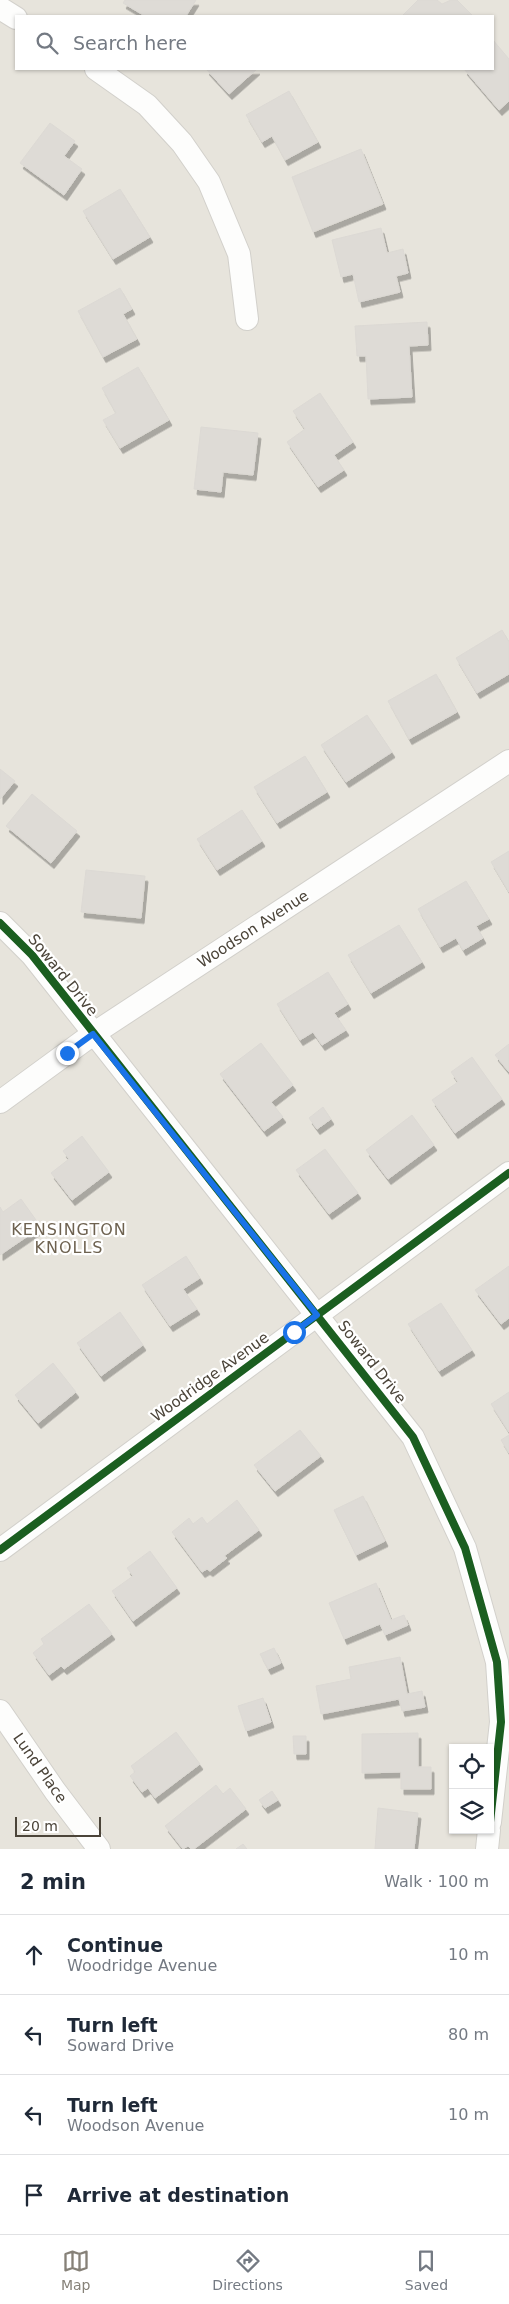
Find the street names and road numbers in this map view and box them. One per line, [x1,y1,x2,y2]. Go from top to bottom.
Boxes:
street label: Woodson Avenue [194,886,312,972]
street label: Soward Drive [24,930,102,1020]
street label: Soward Drive [334,1317,410,1407]
street label: Woodridge Avenue [148,1328,272,1426]
street label: Lund Place [9,1730,71,1806]

